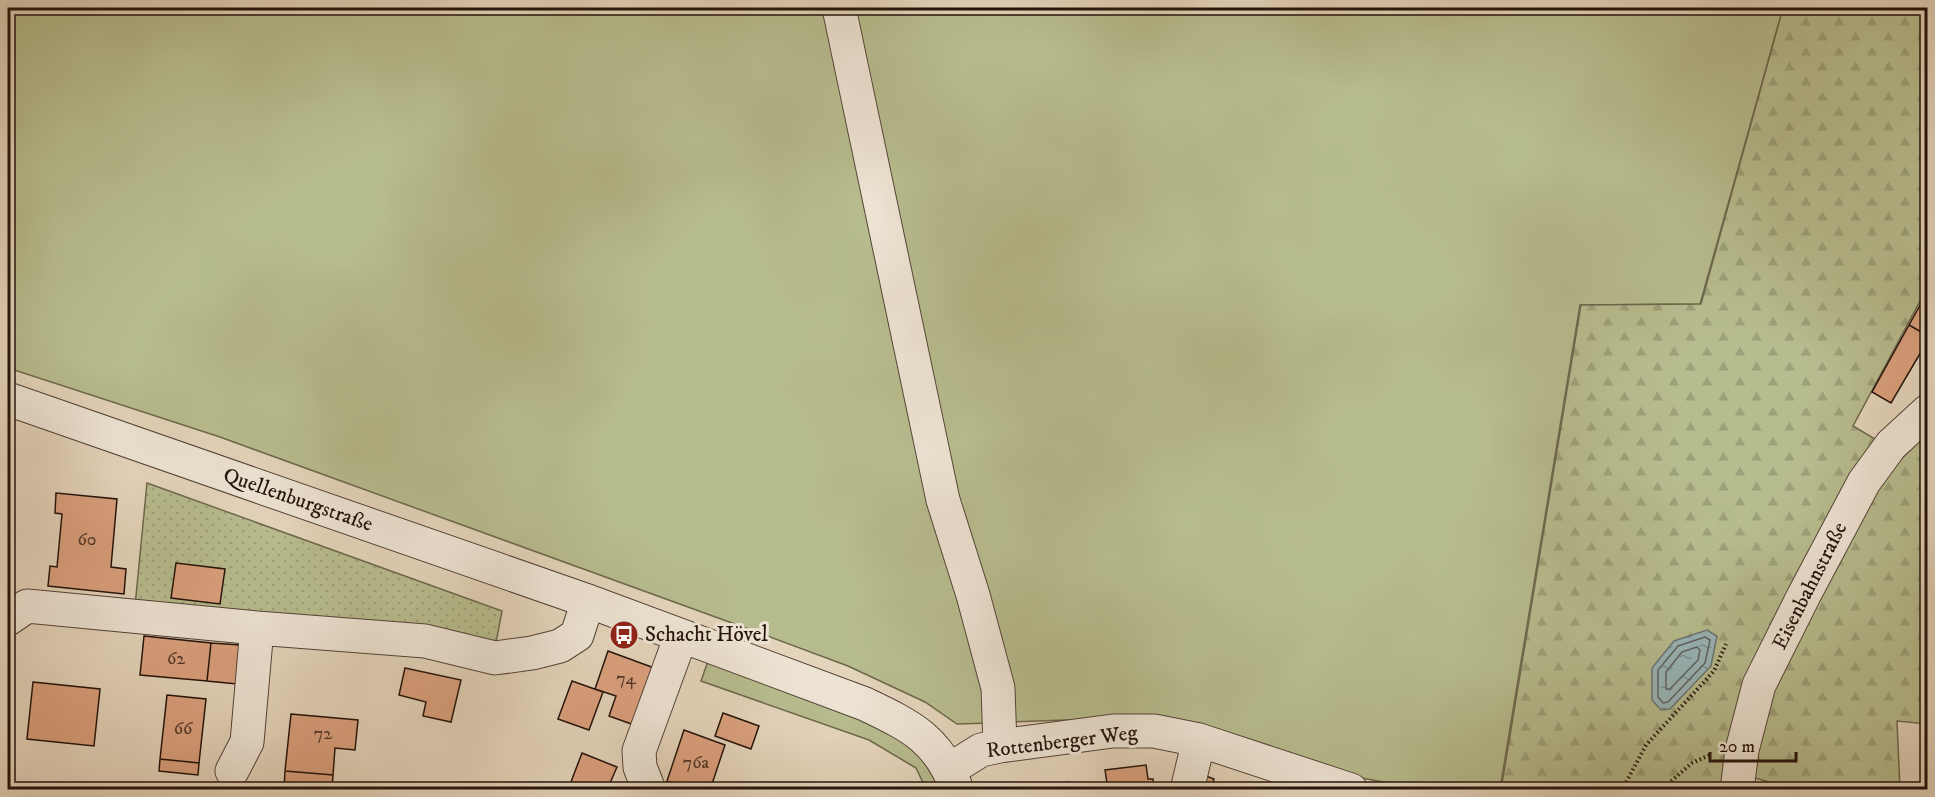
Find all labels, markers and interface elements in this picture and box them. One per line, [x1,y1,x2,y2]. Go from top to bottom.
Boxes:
street label: Quellenburgstraße [220,462,377,538]
street label: Eisenbahnstraße [1767,518,1853,654]
house number: 60 [77,529,97,551]
bus stop icon: Schacht Hövel [608,619,640,651]
place label: Schacht Hövel [645,622,769,648]
house number: 62 [167,648,185,670]
house number: 74 [616,668,636,690]
house number: 66 [174,718,193,740]
street label: Rottenberger Weg [985,720,1140,764]
house number: 72 [314,723,332,745]
scale bar [1710,725,1796,763]
text: 20 m [1719,736,1755,758]
house number: 76a [683,752,710,774]

